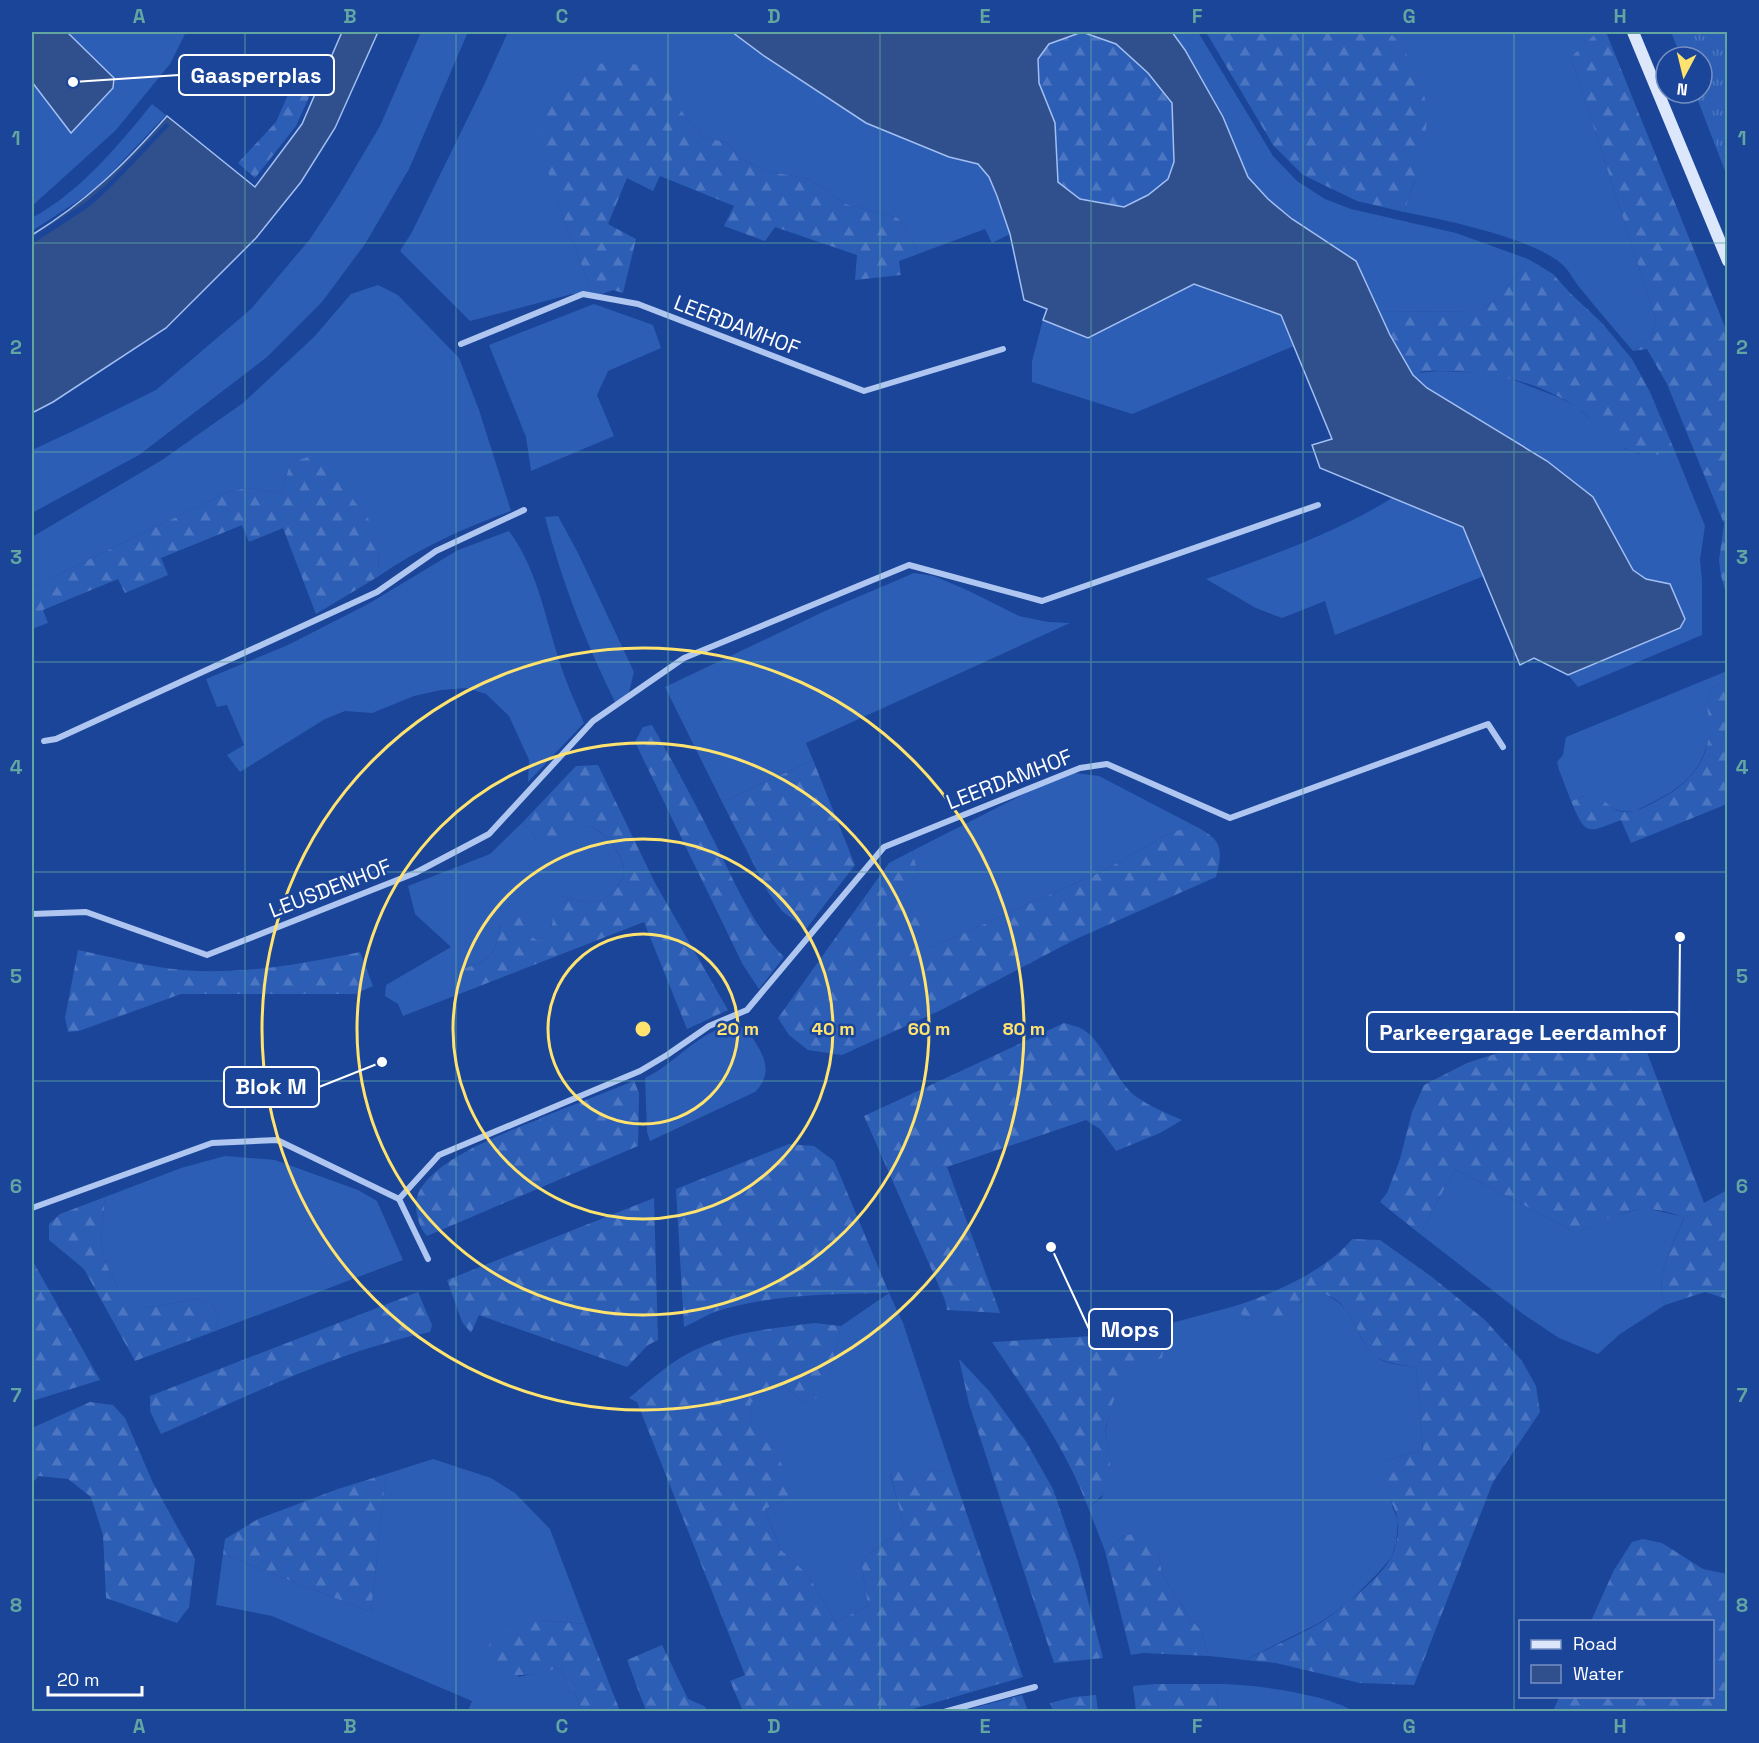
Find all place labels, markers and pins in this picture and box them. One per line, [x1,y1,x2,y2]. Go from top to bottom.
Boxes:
callout: Gaasperplas [179,55,334,95]
callout: Parkeergarage Leerdamhof [1367,1012,1679,1052]
centre of rings [633,1019,653,1039]
callout: Blok M [224,1067,319,1107]
callout: Mops [1089,1309,1172,1349]

